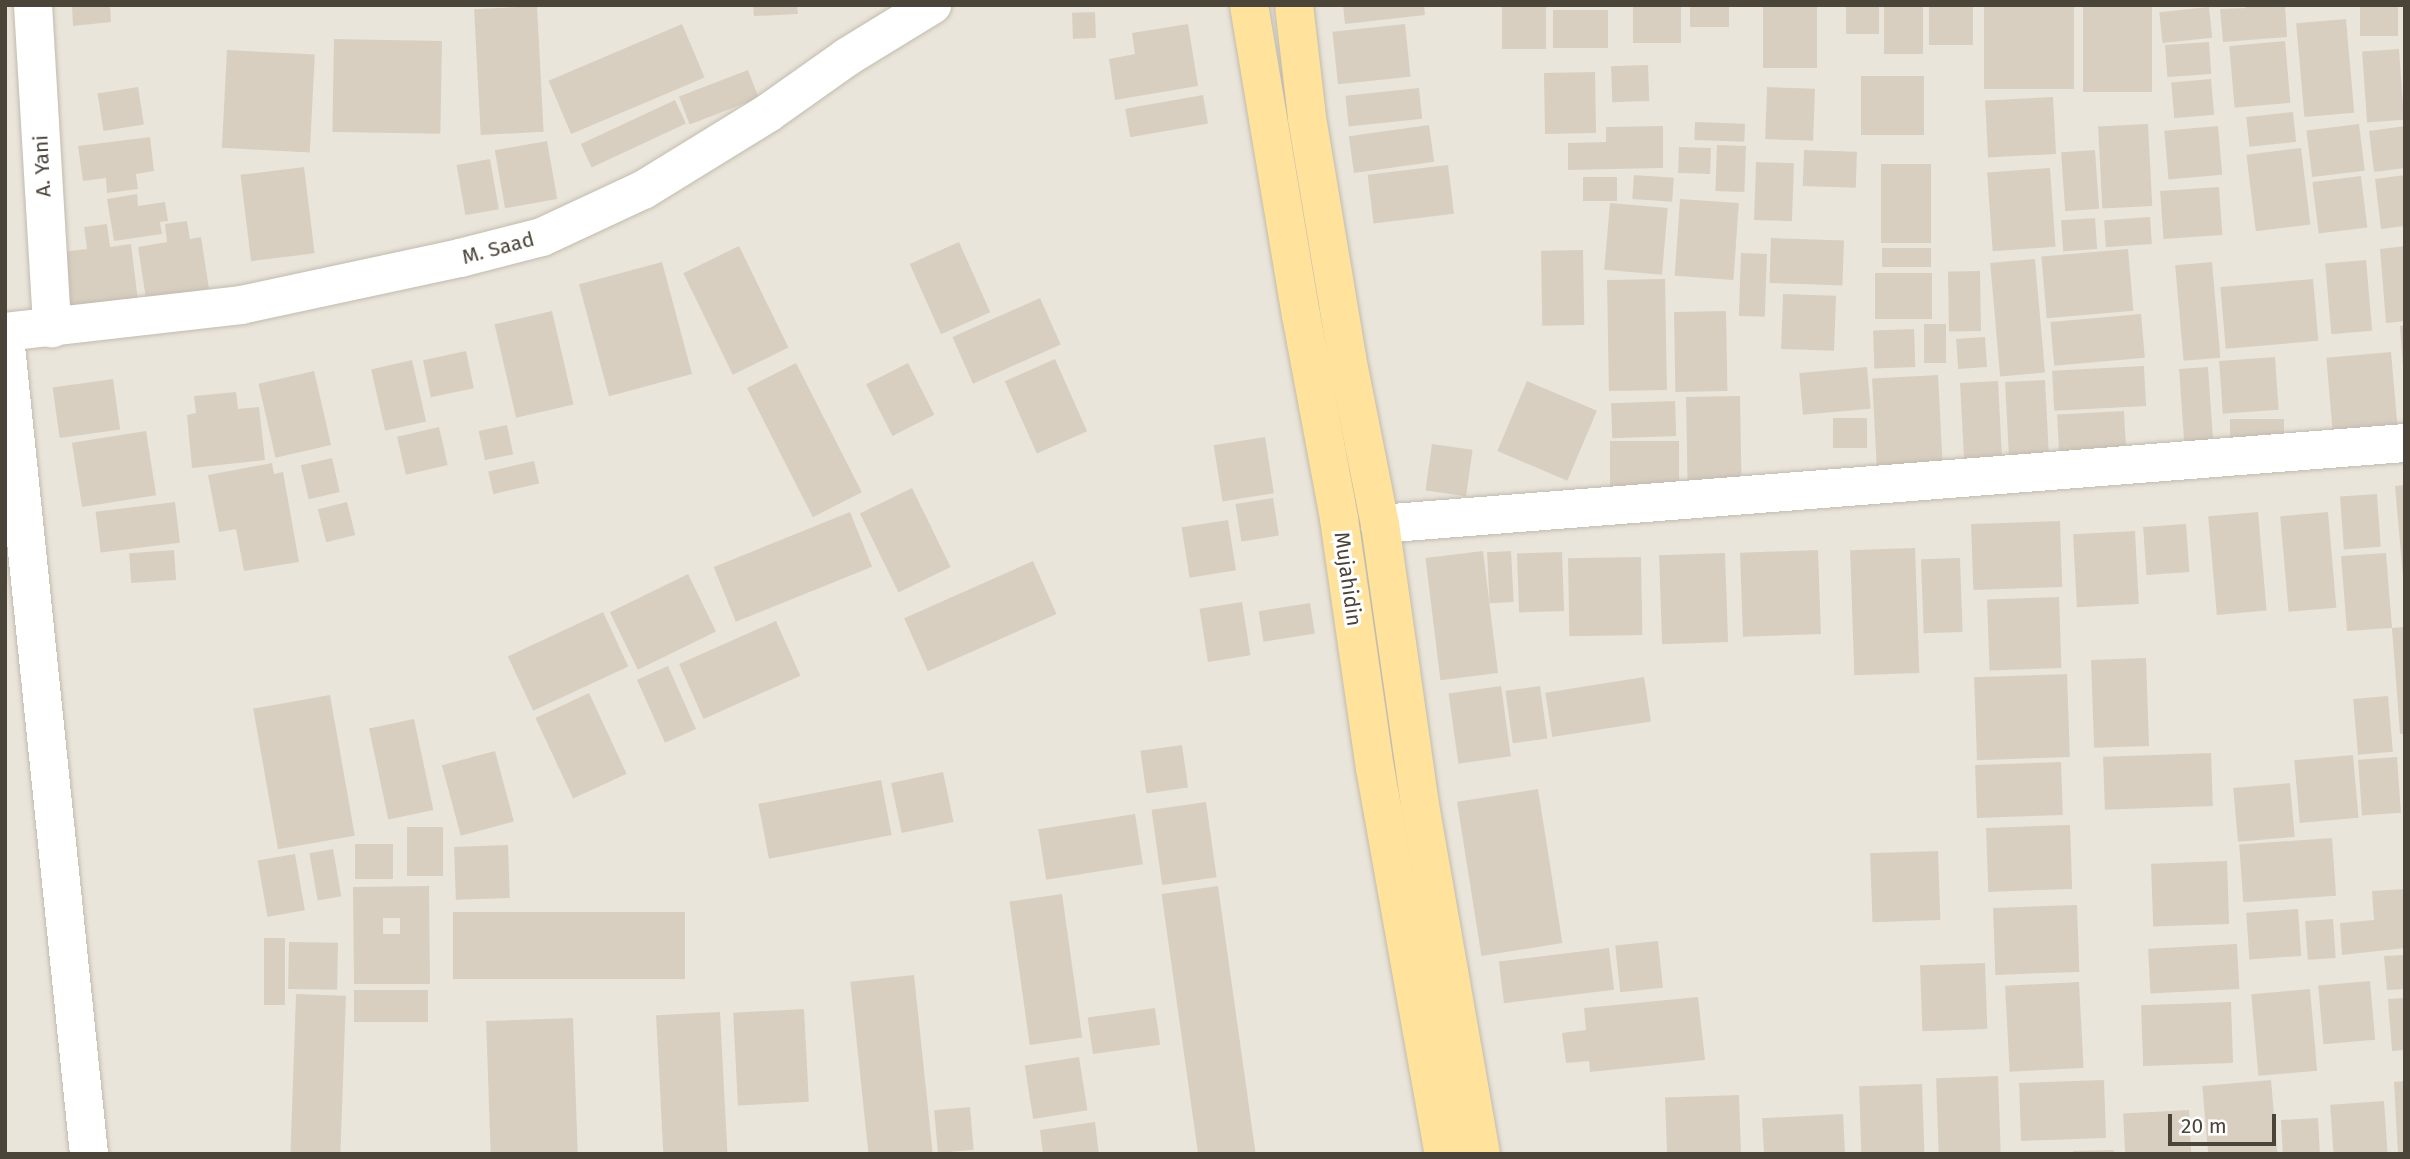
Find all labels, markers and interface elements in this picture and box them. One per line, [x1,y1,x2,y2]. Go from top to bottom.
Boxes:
street label: A. Yani [28,134,56,198]
street label: M. Saad [459,226,537,270]
street label: Mujahidin [1329,530,1367,628]
scale bar [2172,1100,2280,1144]
text: 20 m [2181,1113,2227,1139]

